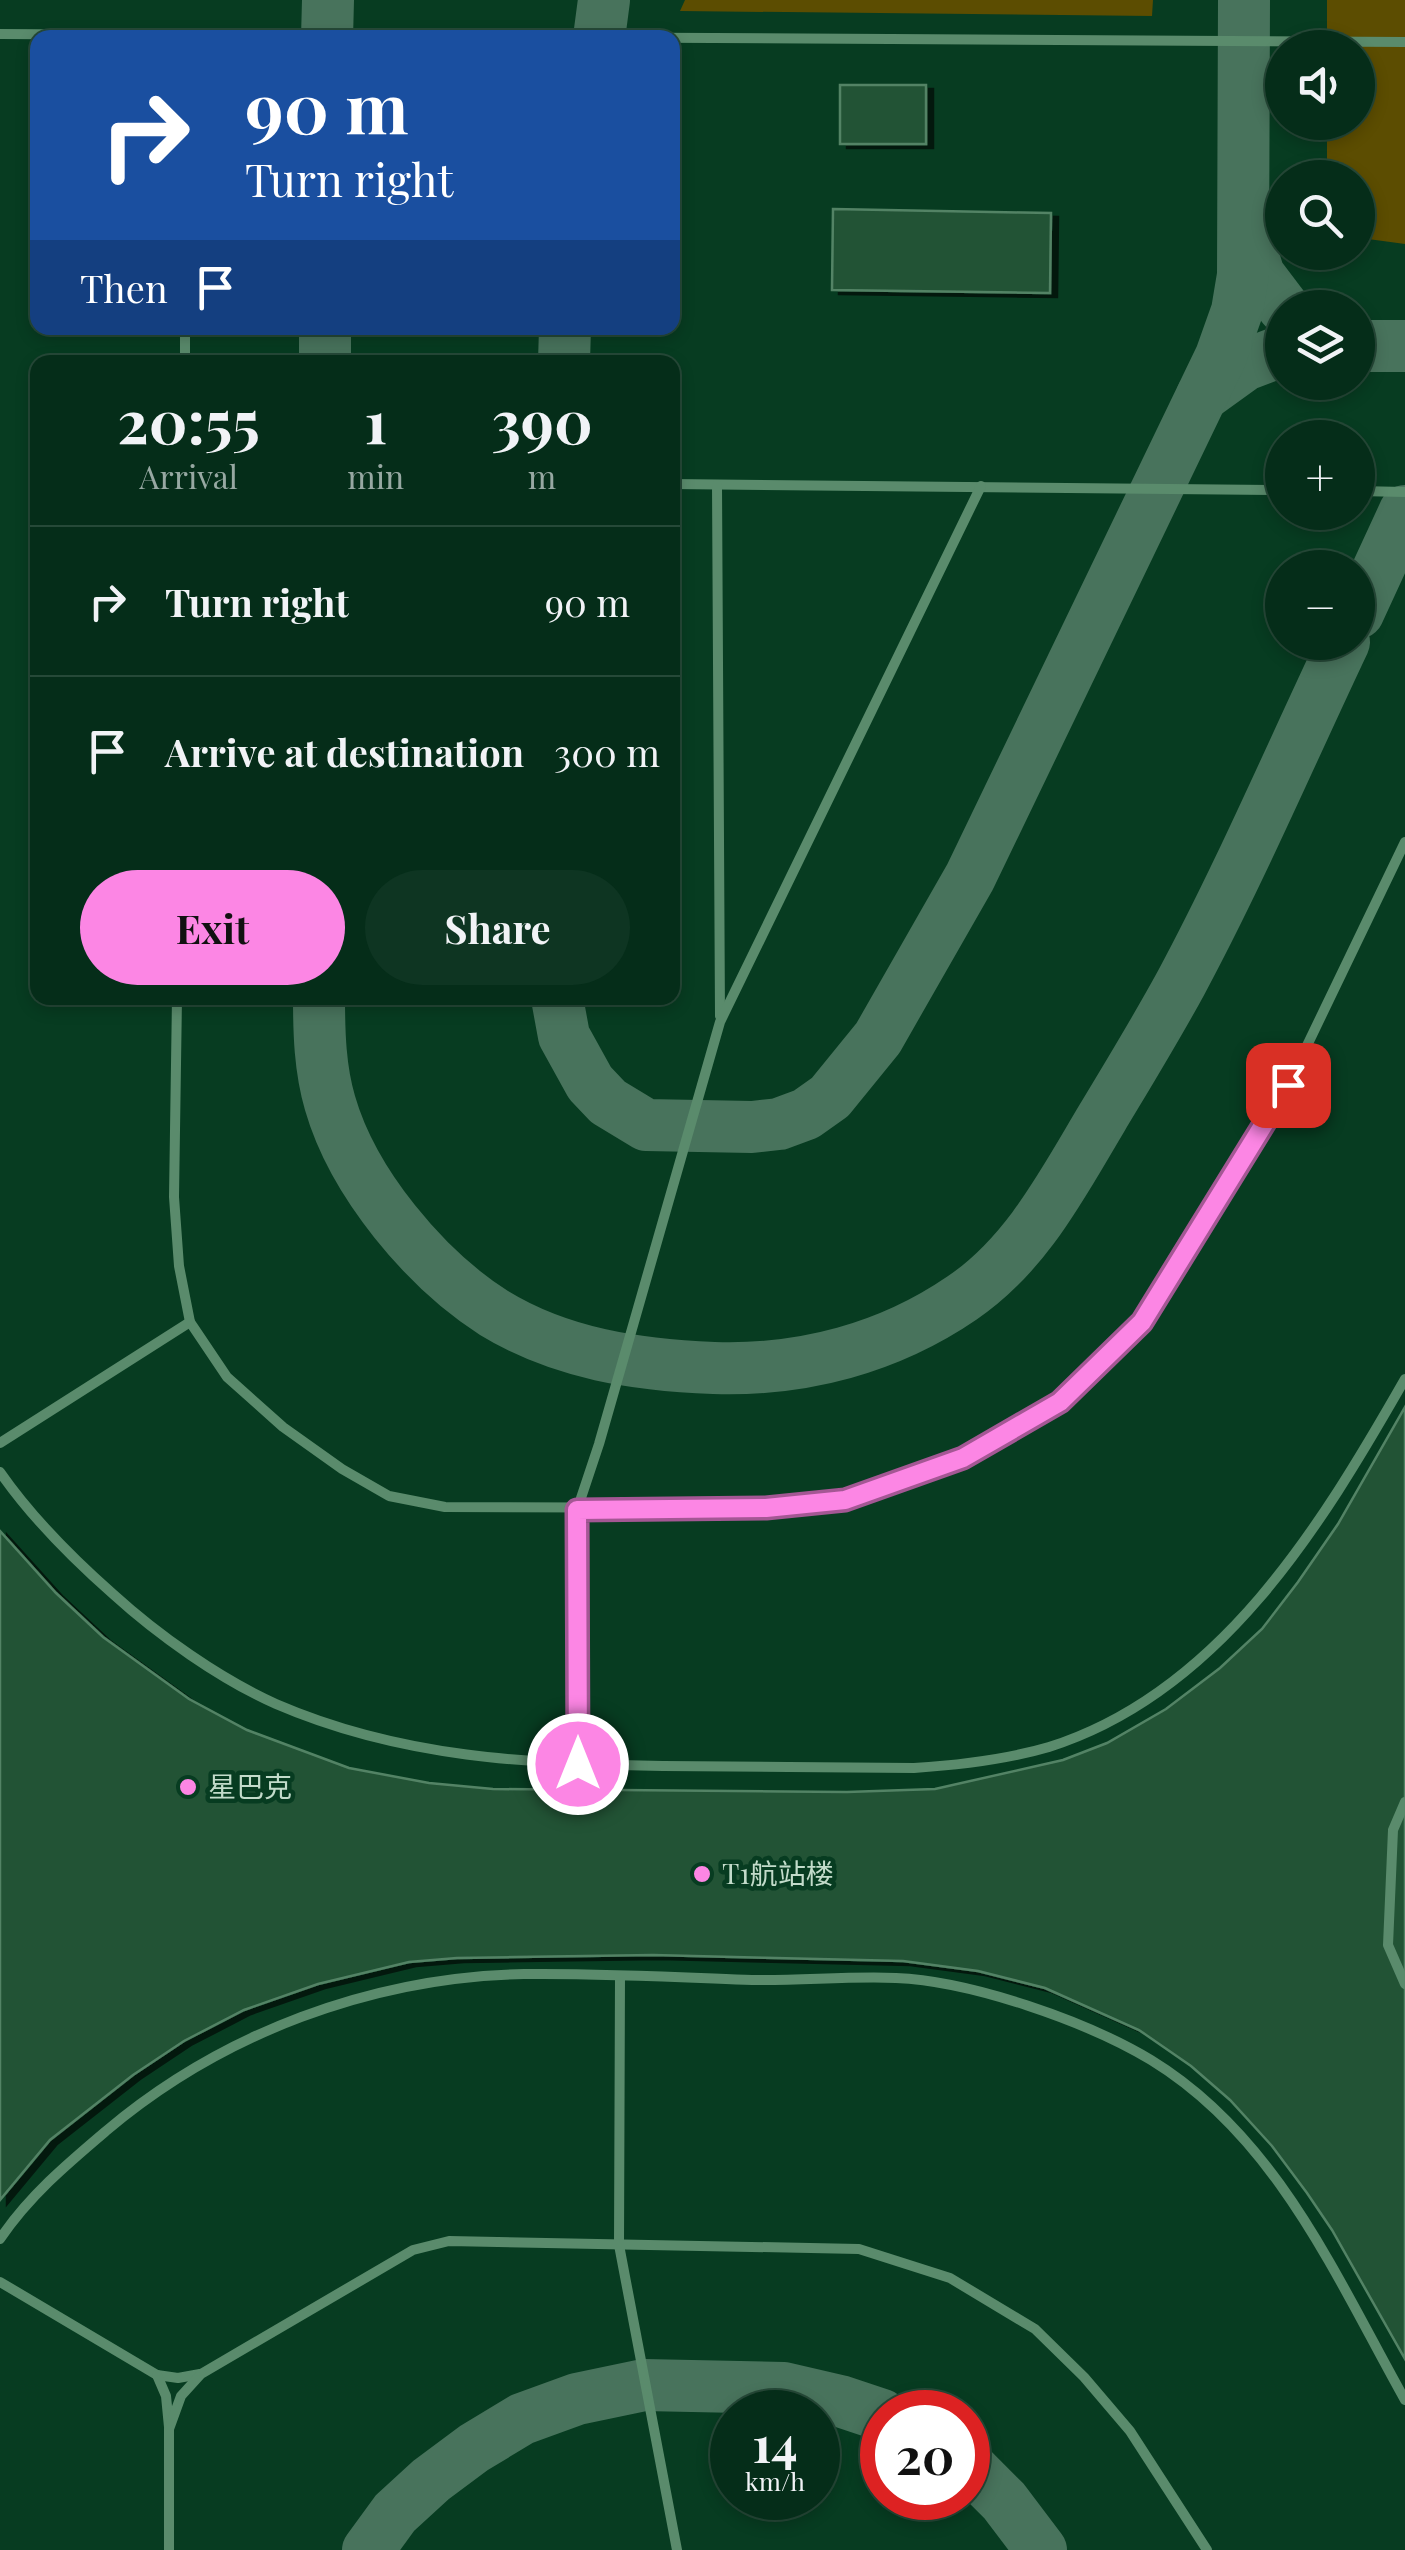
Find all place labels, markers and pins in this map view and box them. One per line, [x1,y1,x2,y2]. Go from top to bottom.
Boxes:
pin [1246,1043,1331,1128]
place label: 星巴克 [208,1767,292,1804]
marker: 星巴克 [177,1776,199,1798]
place label: T1航站楼 [722,1854,834,1891]
marker: T1航站楼 [691,1863,713,1885]

